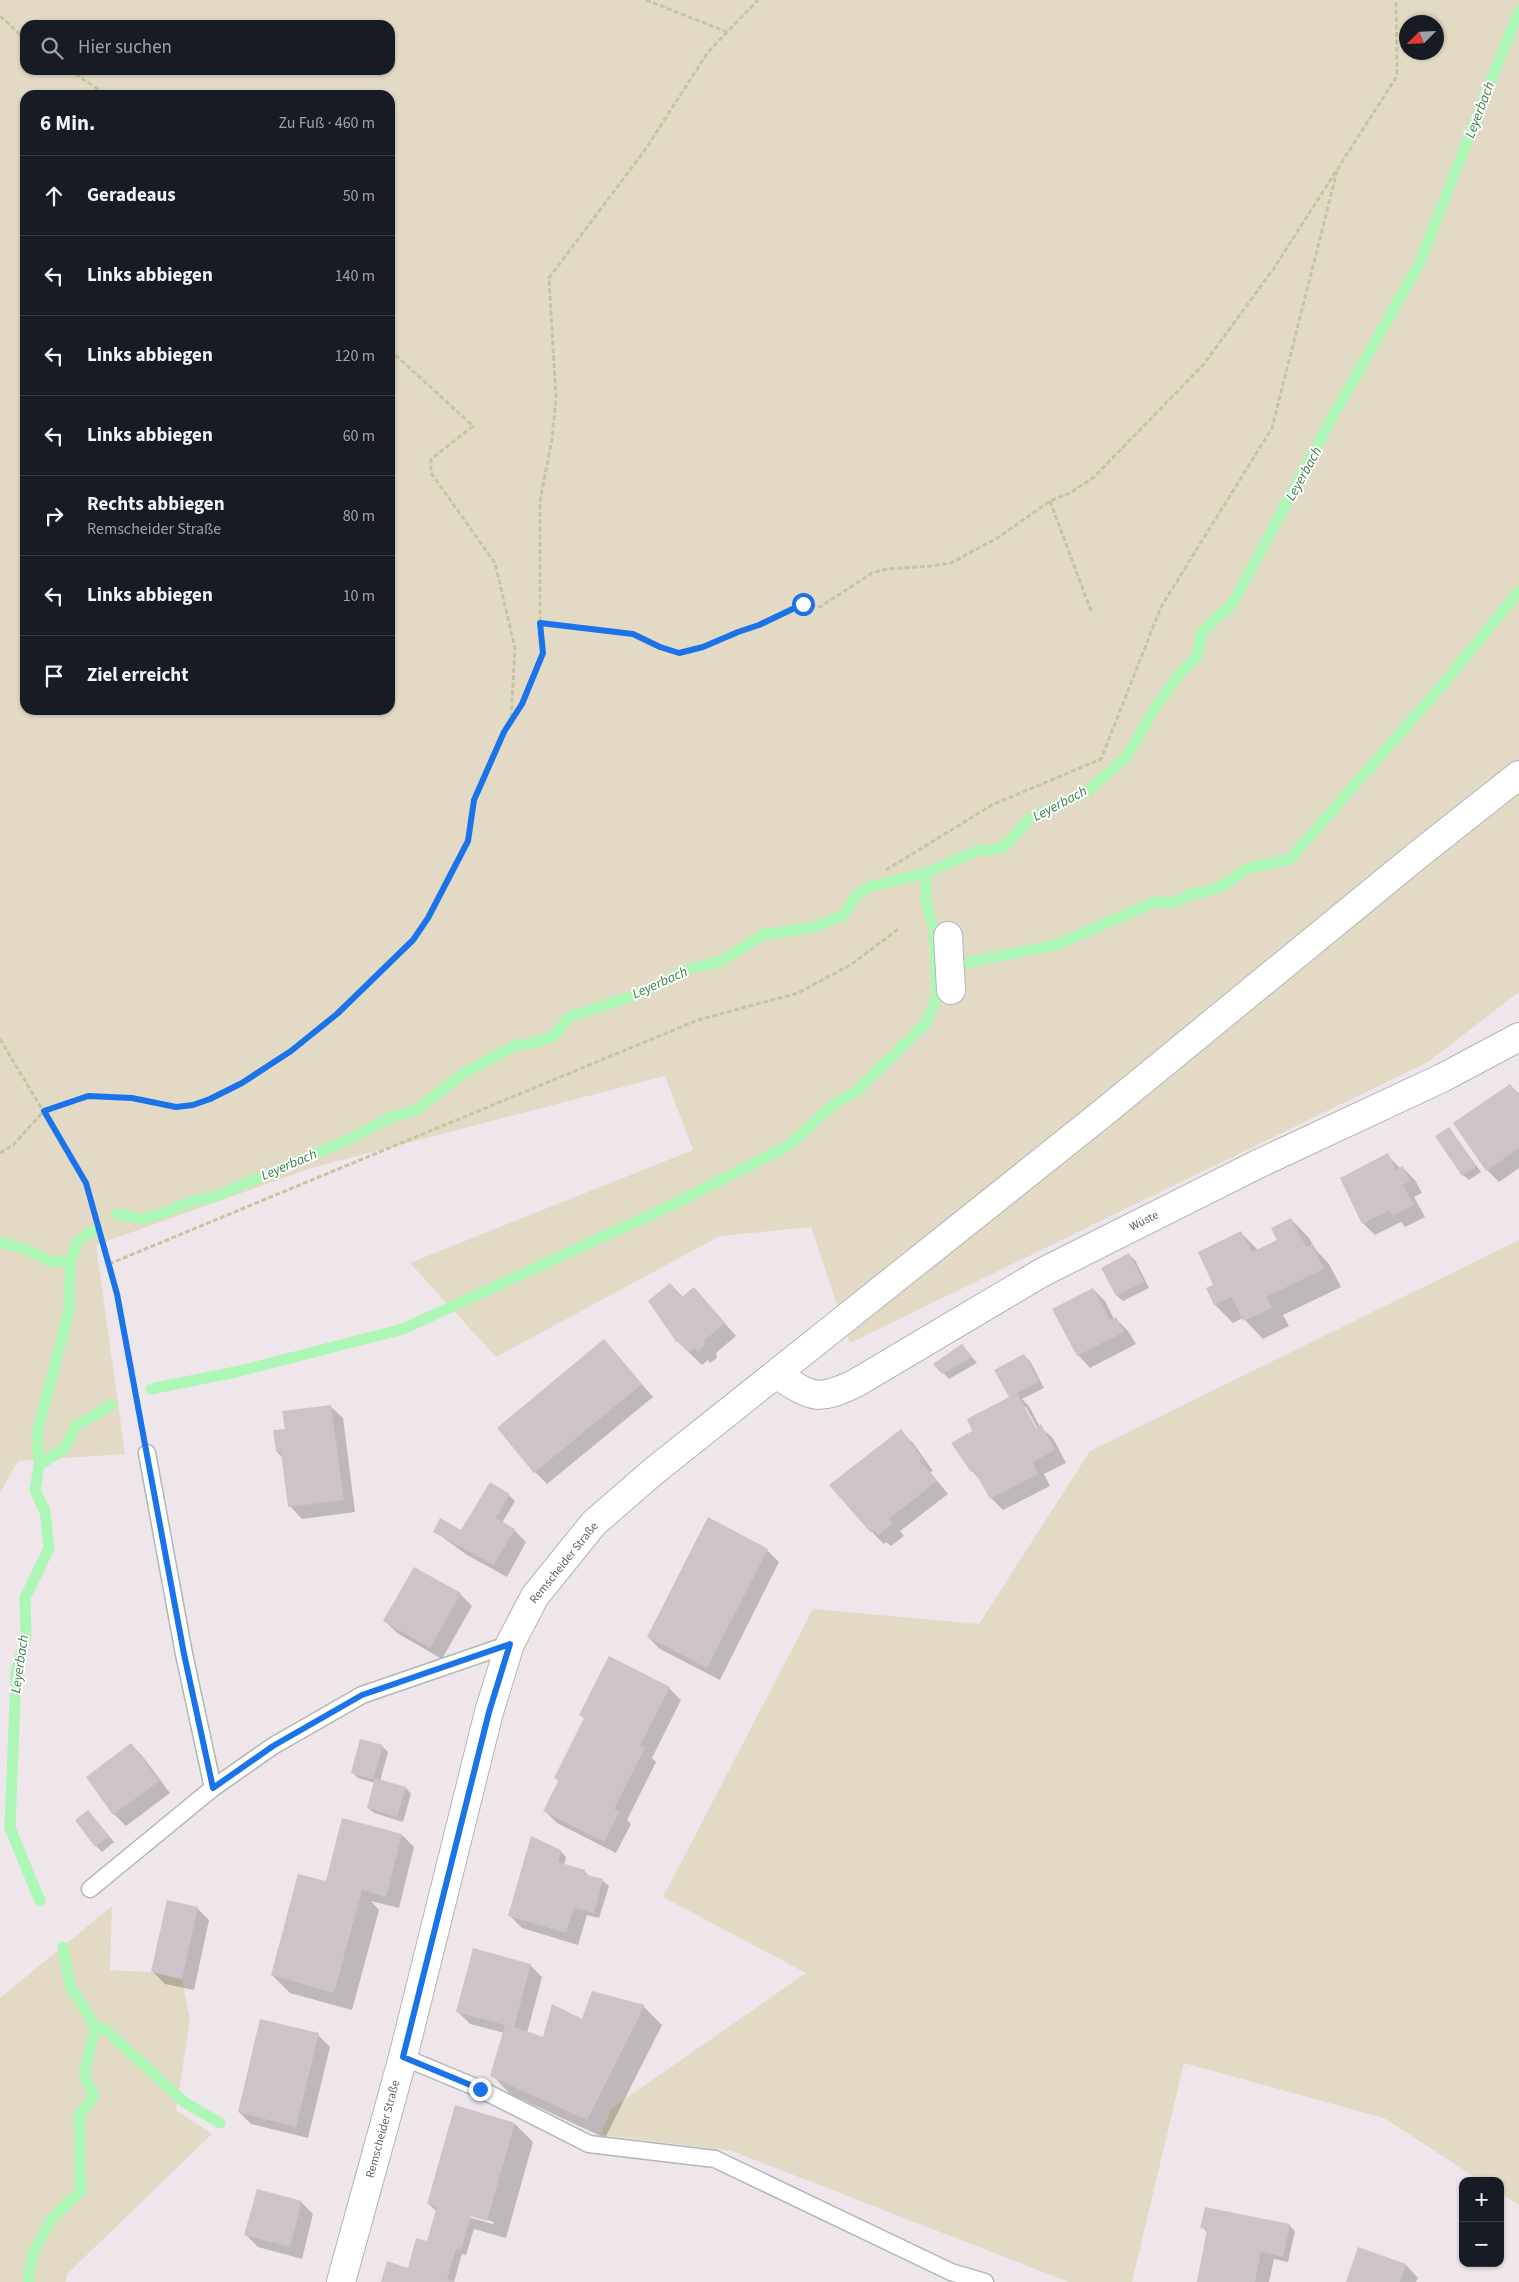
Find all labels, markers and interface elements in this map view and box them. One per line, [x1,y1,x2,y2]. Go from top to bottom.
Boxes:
north arrow [1399,15,1444,60]
search box [20,20,395,75]
icon: search [38,34,66,62]
text: Hier suchen [78,34,172,61]
water label: Leyerbach [1460,79,1500,141]
text: 6 Min. [40,108,95,138]
text: Zu Fuß · 460 m [279,112,375,134]
icon: ahead [40,182,68,210]
text: Geradeaus [87,182,176,209]
text: 50 m [343,185,375,207]
icon: left [40,262,68,290]
text: Links abbiegen [87,262,213,289]
text: 140 m [335,265,375,287]
icon: left [40,342,68,370]
text: Links abbiegen [87,342,213,369]
text: 120 m [335,345,375,367]
icon: left [40,422,68,450]
text: Links abbiegen [87,422,213,449]
text: 60 m [343,425,375,447]
water label: Leyerbach [1281,443,1327,505]
text: Rechts abbiegen [87,491,225,518]
icon: right [40,502,68,530]
text: 80 m [343,505,375,527]
text: Remscheider Straße [87,518,221,540]
icon: left [40,582,68,610]
text: Links abbiegen [87,582,213,609]
text: 10 m [343,585,375,607]
route start [792,593,815,616]
icon: arrive [40,662,68,690]
text: Ziel erreicht [87,662,188,689]
water label: Leyerbach [1029,781,1091,827]
water label: Leyerbach [629,962,691,1004]
water label: Leyerbach [258,1144,320,1186]
street label: Wüste [1127,1206,1162,1236]
street label: Remscheider Straße [526,1518,602,1607]
water label: Leyerbach [6,1633,34,1695]
street label: Remscheider Straße [362,2078,404,2180]
route end [469,2078,492,2101]
map controls [1459,2177,1504,2267]
button: + [1459,2177,1504,2222]
button: − [1459,2222,1504,2267]

